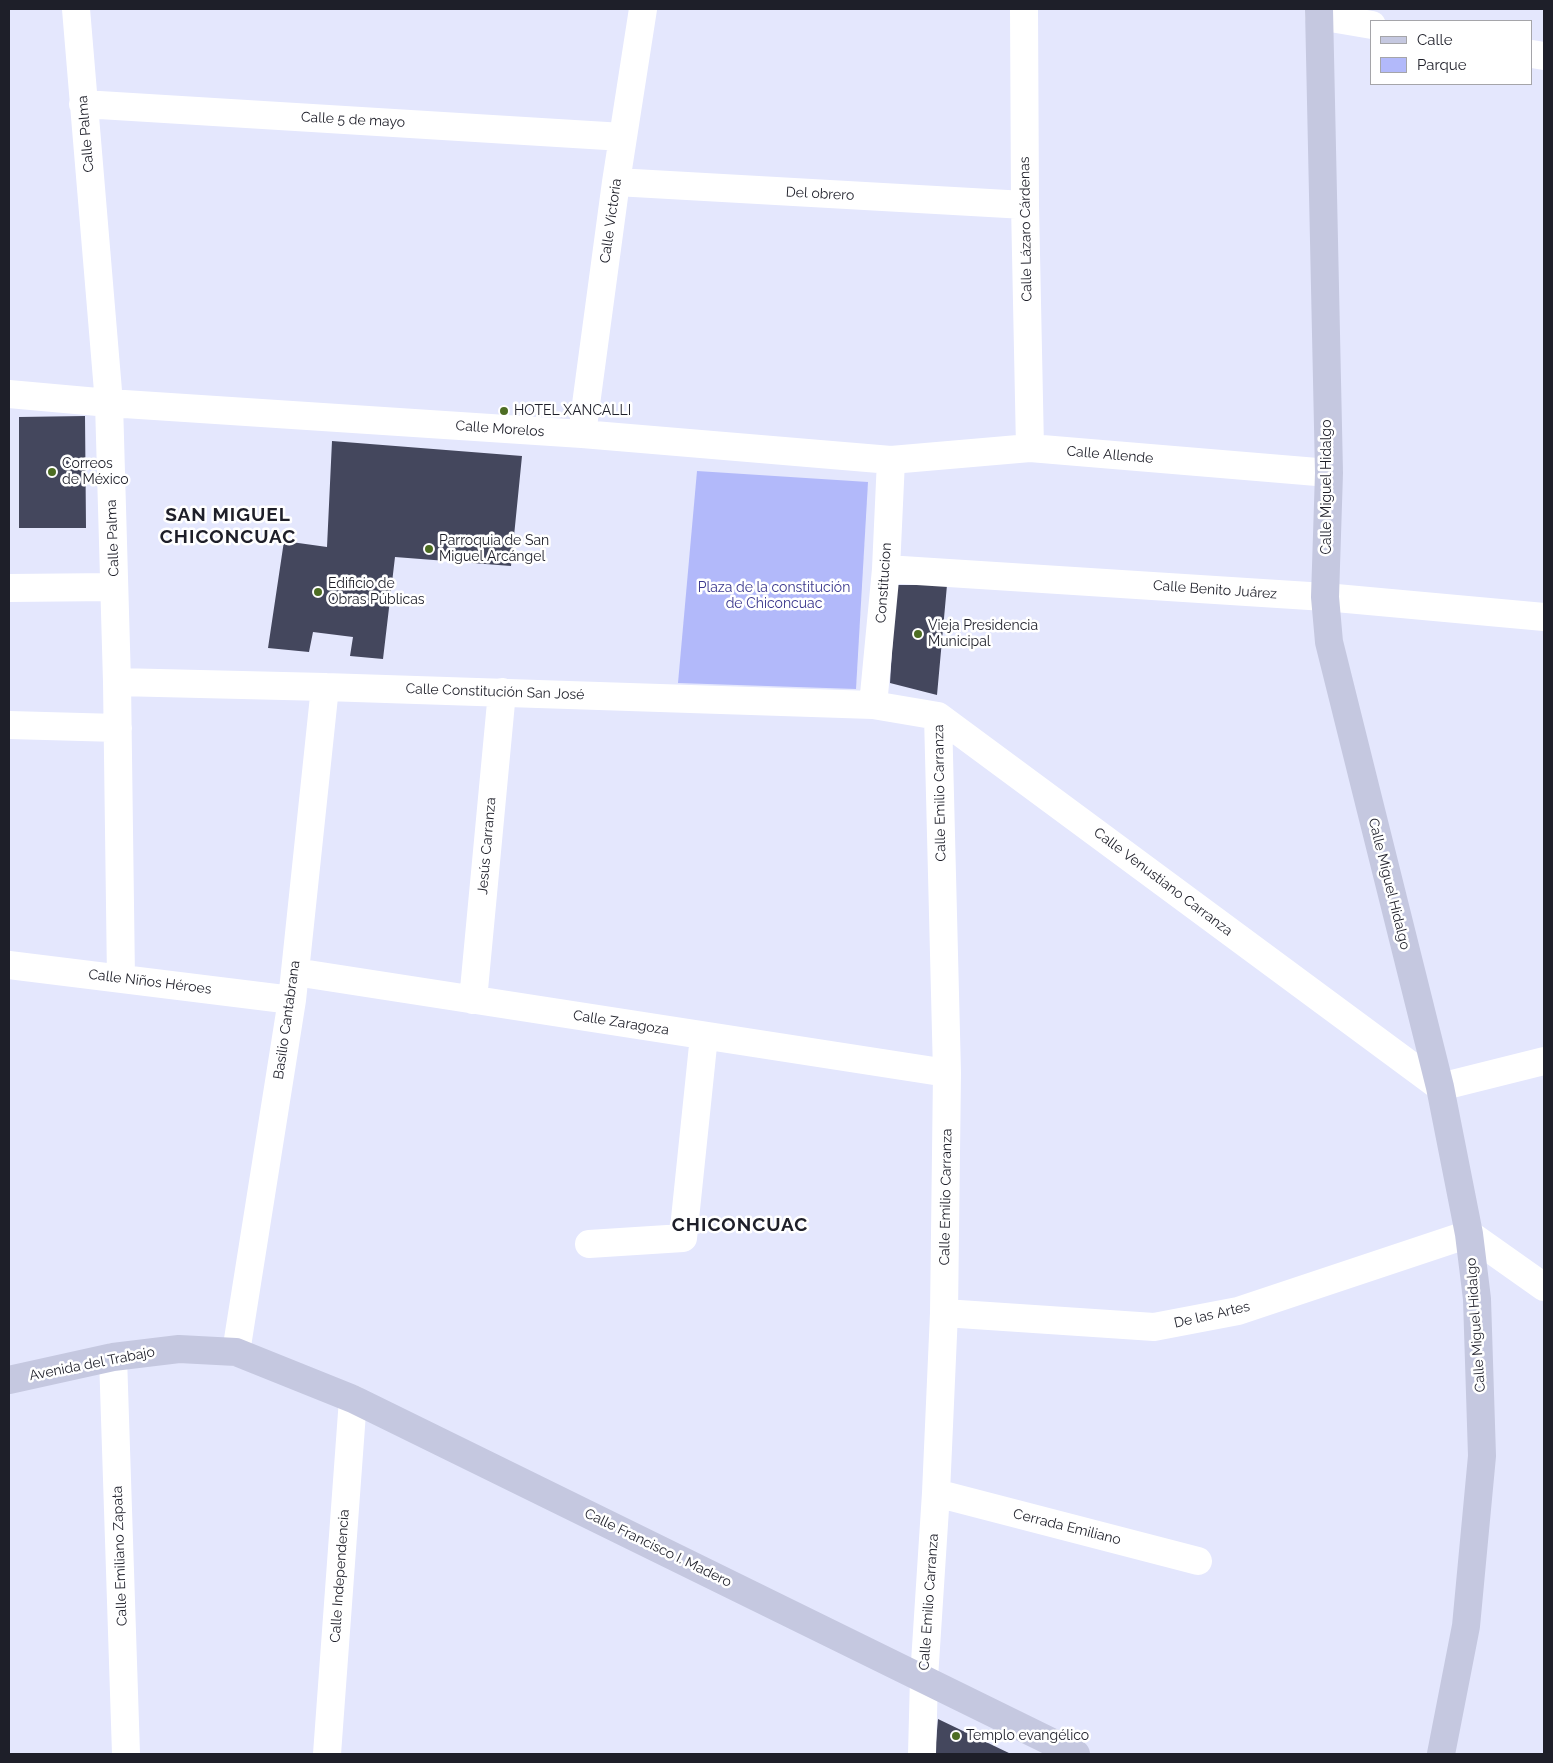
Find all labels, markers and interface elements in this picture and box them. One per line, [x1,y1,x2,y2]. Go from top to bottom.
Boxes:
legend [1370,20,1533,85]
text: Calle [1417,31,1452,49]
text: Parque [1417,56,1466,74]
street label: Calle Palma [74,95,98,173]
street label: Calle 5 de mayo [300,109,406,131]
street label: Calle Lázaro Cárdenas [1016,156,1036,302]
street label: Calle Victoria [597,178,625,264]
street label: Del obrero [785,184,855,204]
place label: HOTEL XANCALLI [514,403,631,419]
marker: HOTEL XANCALLI [498,405,510,417]
street label: Calle Morelos [455,418,545,440]
street label: Calle Miguel Hidalgo [1319,419,1335,555]
street label: Calle Allende [1066,443,1154,467]
place label: Correos de México [62,456,129,488]
marker: Correos de México [46,466,58,478]
street label: Calle Palma [103,499,123,577]
district label: SAN MIGUEL CHICONCUAC [159,504,297,548]
place label: Parroquia de San Miguel Arcángel [439,533,549,566]
street label: Constitucion [873,542,895,624]
marker: Parroquia de San Miguel Arcángel [423,543,435,555]
place label: Edificio de Obras Públicas [328,576,425,608]
street label: Calle Benito Juárez [1152,577,1278,603]
park label: Plaza de la constitución de Chiconcuac [698,580,850,612]
marker: Edificio de Obras Públicas [312,586,324,598]
place label: Vieja Presidencia Municipal [928,618,1038,650]
marker: Vieja Presidencia Municipal [912,628,924,640]
street label: Calle Constitución San José [405,680,585,704]
street label: Calle Emilio Carranza [930,724,950,862]
street label: Jesús Carranza [474,797,500,895]
street label: Calle Miguel Hidalgo [1365,816,1413,952]
street label: Calle Venustiano Carranza [1090,824,1236,940]
street label: Basilio Cantabrana [270,959,304,1081]
street label: Calle Niños Héroes [88,966,212,998]
street label: Calle Zaragoza [572,1007,670,1039]
street label: Calle Emilio Carranza [936,1128,956,1266]
district label: CHICONCUAC [671,1214,809,1236]
street label: Calle Miguel Hidalgo [1463,1257,1489,1393]
street label: De las Artes [1172,1298,1252,1332]
street label: Avenida del Trabajo [28,1344,156,1384]
street label: Calle Emiliano Zapata [109,1485,131,1627]
street label: Calle Francisco I. Madero [582,1505,734,1591]
street label: Cerrada Emiliano [1011,1505,1123,1549]
street label: Calle Independencia [327,1509,353,1643]
street label: Calle Emilio Carranza [916,1533,942,1671]
place label: Templo evangélico [966,1728,1089,1744]
marker: Templo evangélico [950,1730,962,1742]

